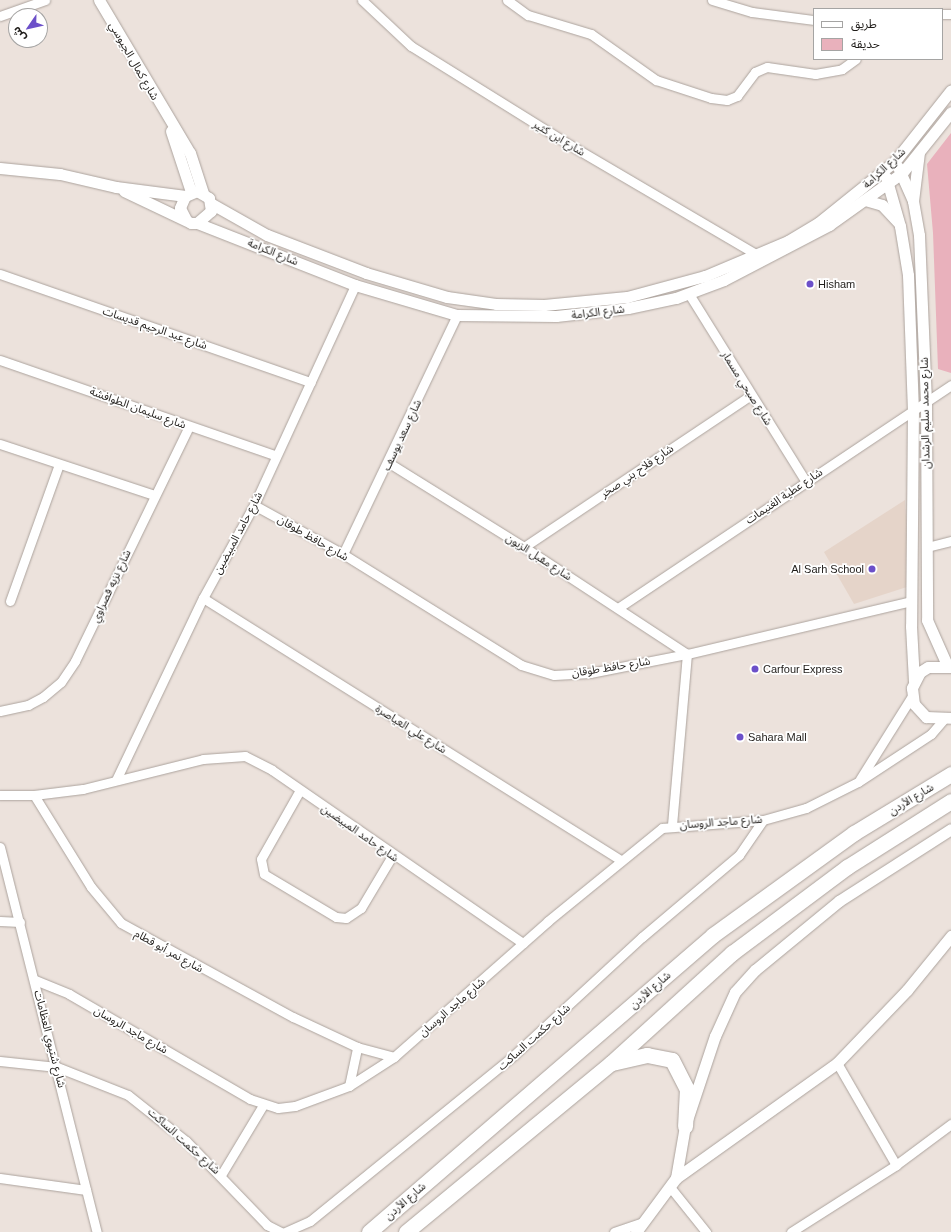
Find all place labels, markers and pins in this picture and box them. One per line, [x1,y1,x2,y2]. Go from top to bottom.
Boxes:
place label: Hisham [818,277,855,291]
marker: Hisham [805,279,815,289]
place label: Al Sarh School [791,562,864,576]
marker: Al Sarh School [867,564,877,574]
place label: Carfour Express [763,662,842,676]
marker: Carfour Express [750,664,760,674]
place label: Sahara Mall [748,730,807,744]
marker: Sahara Mall [735,732,745,742]

